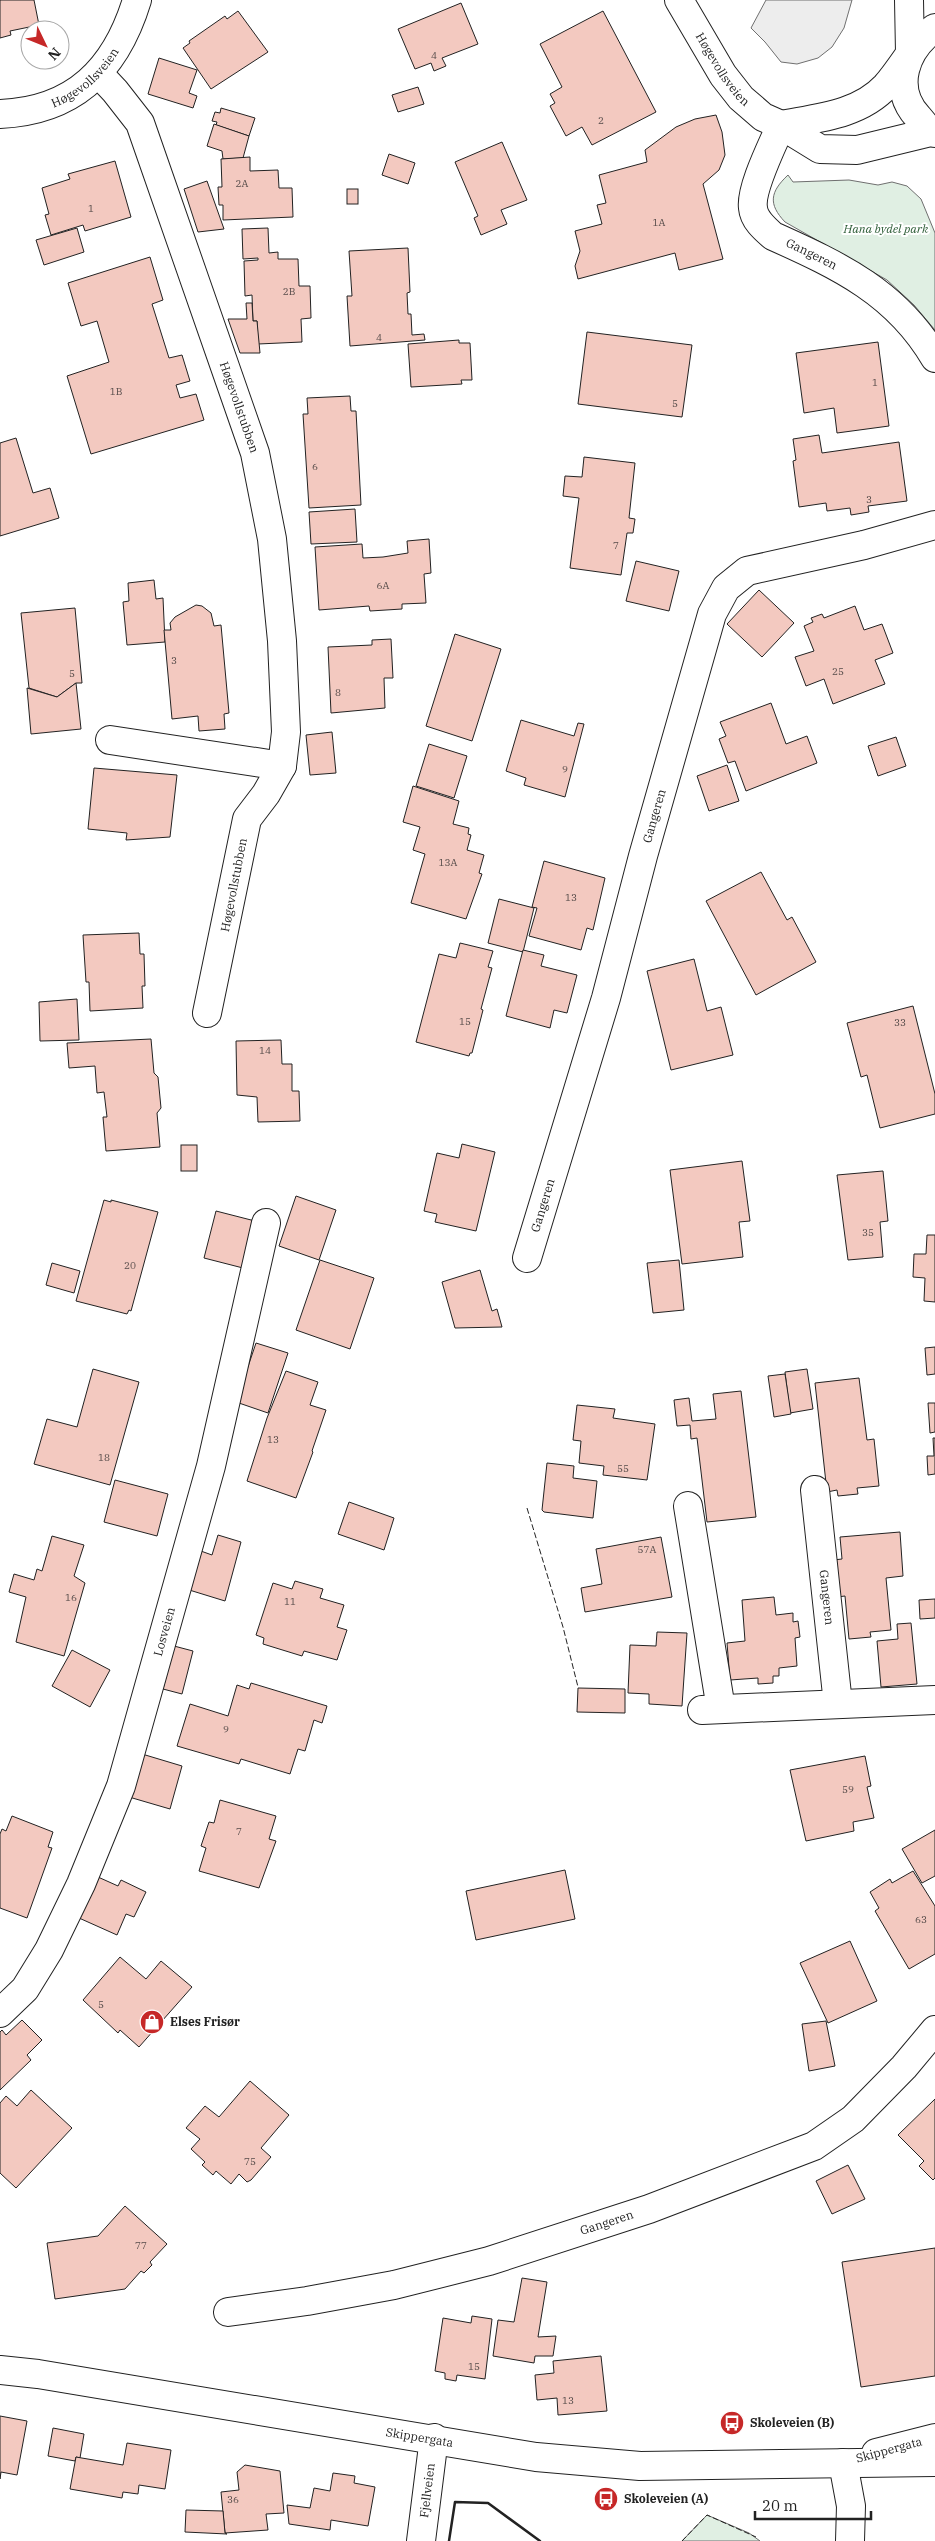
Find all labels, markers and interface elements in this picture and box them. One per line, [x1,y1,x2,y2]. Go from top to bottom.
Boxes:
north arrow [20,20,70,70]
street label: Høgevollsveien [693,30,753,109]
text: N [44,44,65,64]
street label: Høgevollsveien [49,45,122,110]
house number: 4 [431,49,437,62]
house number: 2 [598,114,604,127]
house number: 2A [236,177,249,190]
house number: 1 [88,202,94,215]
house number: 1A [653,216,666,229]
park label: Hana bydel park [843,221,929,236]
street label: Gangeren [784,235,840,273]
house number: 2B [283,285,296,298]
house number: 4 [376,331,382,344]
street label: Høgevollstubben [217,360,262,455]
house number: 1 [872,376,878,389]
house number: 1B [110,385,123,398]
house number: 5 [672,397,678,410]
house number: 6 [312,460,318,473]
house number: 3 [866,493,872,506]
house number: 7 [613,539,619,552]
house number: 6A [377,579,390,592]
house number: 3 [171,654,177,667]
house number: 25 [832,665,844,678]
house number: 5 [69,667,75,680]
house number: 8 [335,686,341,699]
house number: 9 [562,763,568,776]
street label: Gangeren [639,787,669,845]
street label: Høgevollstubben [217,836,250,933]
house number: 13A [439,856,458,869]
house number: 13 [565,891,577,904]
house number: 15 [459,1015,471,1028]
house number: 33 [894,1016,906,1029]
house number: 14 [259,1044,271,1057]
street label: Gangeren [527,1176,558,1234]
house number: 35 [862,1226,874,1239]
house number: 20 [124,1259,136,1272]
house number: 13 [267,1433,279,1446]
house number: 18 [98,1451,110,1464]
house number: 55 [617,1462,629,1475]
house number: 57A [638,1543,657,1556]
street label: Gangeren [817,1569,837,1626]
house number: 16 [65,1591,77,1604]
house number: 11 [284,1595,296,1608]
street label: Losveien [150,1605,178,1658]
house number: 9 [223,1723,229,1736]
house number: 59 [842,1783,854,1796]
house number: 7 [236,1825,242,1838]
house number: 63 [915,1913,927,1926]
house number: 5 [98,1998,104,2011]
shop icon: Elses Frisør [139,2009,165,2035]
place label: Elses Frisør [170,2014,240,2029]
house number: 75 [244,2155,256,2168]
street label: Gangeren [578,2206,636,2238]
house number: 77 [135,2239,147,2252]
house number: 15 [468,2360,480,2373]
house number: 13 [562,2394,574,2407]
bus stop icon: Skoleveien (B) [719,2410,745,2436]
place label: Skoleveien (B) [750,2415,834,2430]
street label: Skippergata [385,2424,455,2450]
street label: Skippergata [854,2433,924,2466]
street label: Fjellveien [416,2462,438,2519]
bus stop icon: Skoleveien (A) [593,2486,619,2512]
scale bar [755,2488,871,2520]
place label: Skoleveien (A) [624,2491,708,2506]
house number: 36 [227,2493,239,2506]
text: 20 m [762,2496,798,2515]

